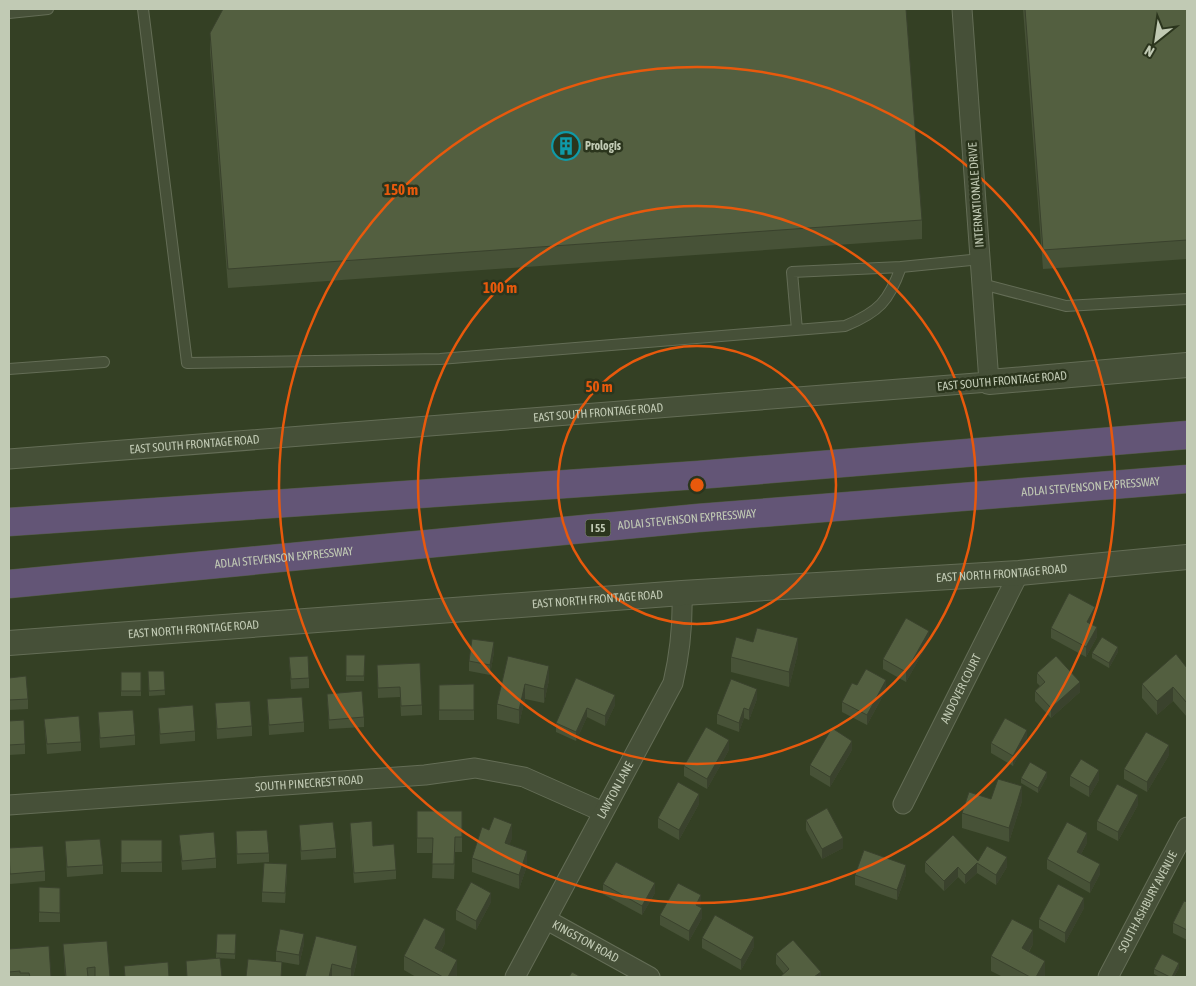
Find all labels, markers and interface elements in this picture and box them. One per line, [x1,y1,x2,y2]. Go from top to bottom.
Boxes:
north arrow [1131,15,1181,65]
text: N [1142,42,1157,60]
building icon: Prologis [551,131,581,161]
place label: Prologis [585,139,622,153]
street label: INTERNATIONALE DRIVE [965,142,987,248]
text: 150 m [384,181,418,198]
text: 100 m [483,279,517,296]
street label: EAST SOUTH FRONTAGE ROAD [937,368,1068,394]
text: 50 m [586,378,613,395]
street label: EAST SOUTH FRONTAGE ROAD [533,401,664,425]
street label: EAST SOUTH FRONTAGE ROAD [129,432,260,457]
street label: ADLAI STEVENSON EXPRESSWAY [1021,474,1161,499]
centre of rings [688,476,706,494]
street label: ADLAI STEVENSON EXPRESSWAY [617,506,757,533]
road number: I 55 [586,520,610,536]
street label: ADLAI STEVENSON EXPRESSWAY [214,544,354,571]
street label: EAST NORTH FRONTAGE ROAD [936,561,1068,585]
street label: EAST NORTH FRONTAGE ROAD [531,587,664,611]
street label: EAST NORTH FRONTAGE ROAD [128,617,260,641]
street label: ANDOVER COURT [938,651,984,726]
street label: LAWTON LANE [594,759,636,821]
street label: SOUTH PINECREST ROAD [255,772,364,794]
street label: SOUTH ASHBURY AVENUE [1115,849,1180,955]
street label: KINGSTON ROAD [550,917,621,965]

